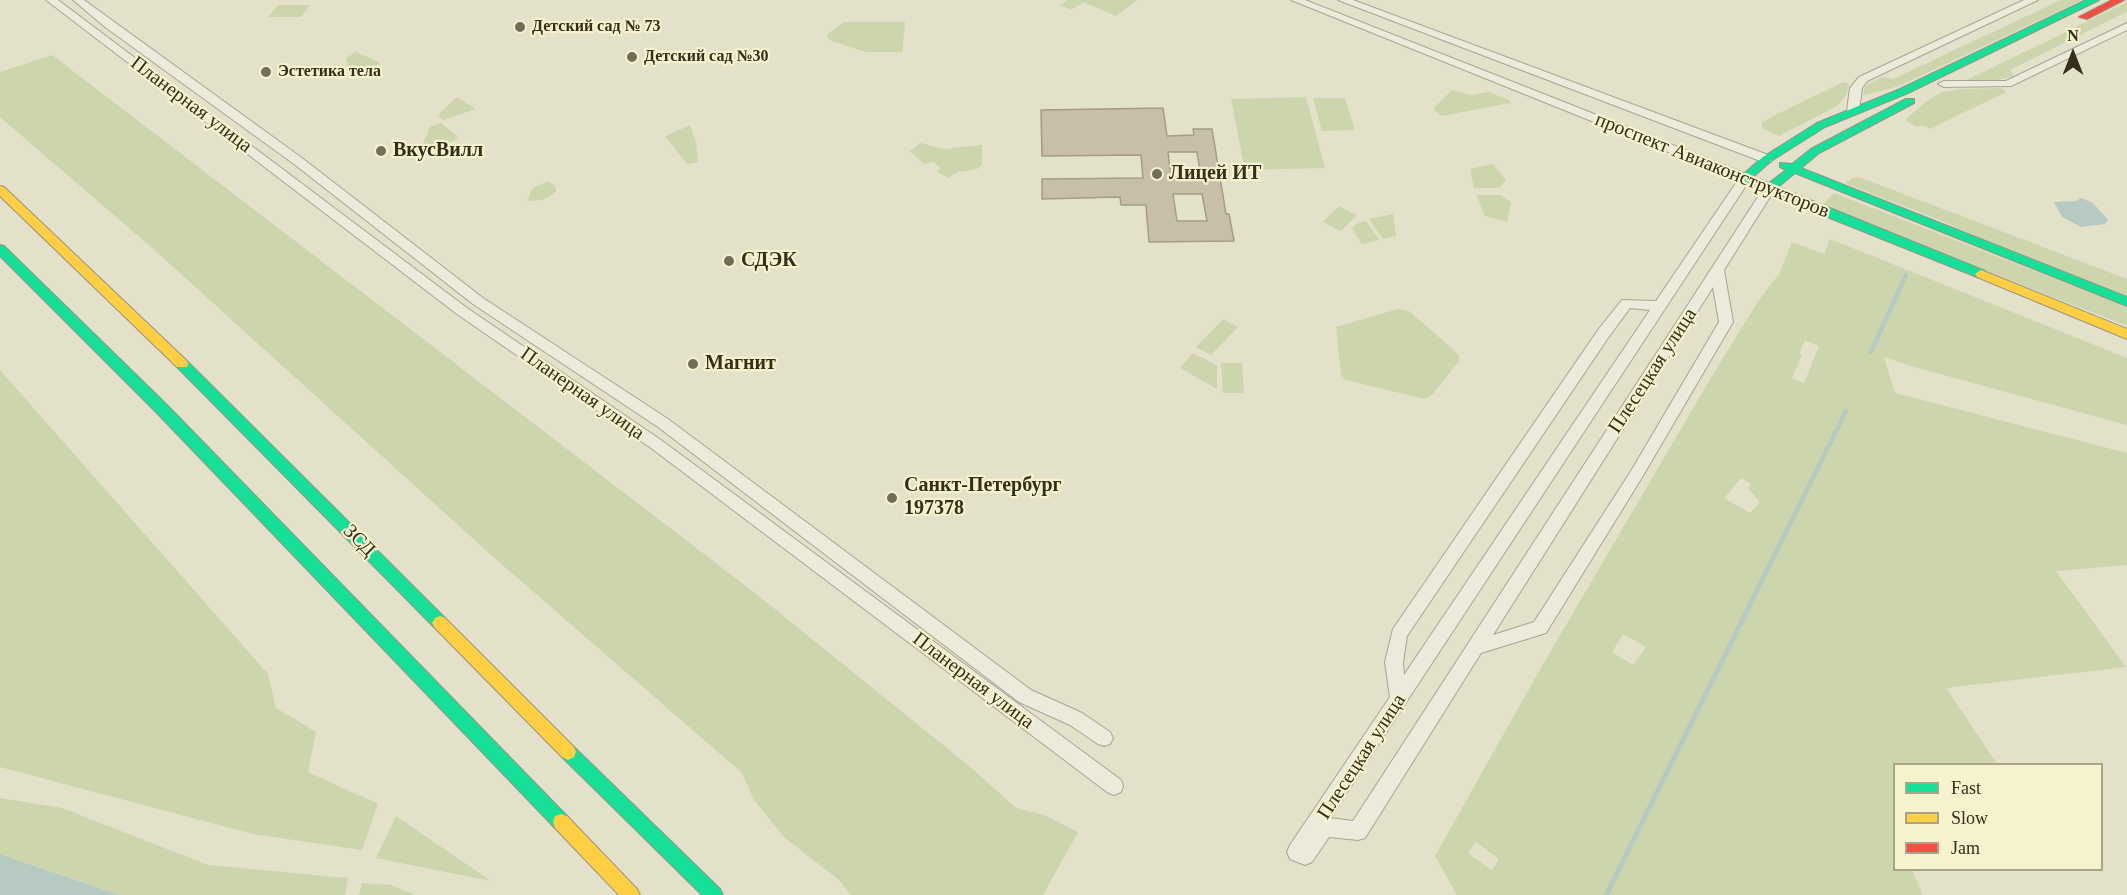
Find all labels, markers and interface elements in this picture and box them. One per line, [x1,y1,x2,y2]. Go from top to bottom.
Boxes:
place label: Детский сад № 73 [532,17,661,37]
marker: Детский сад № 73 [513,20,527,34]
north arrow [2043,24,2103,84]
text: N [2067,27,2079,44]
place label: Детский сад №30 [644,47,769,67]
marker: Детский сад №30 [625,50,639,64]
street label: Планерная улица [125,51,257,159]
place label: Эстетика тела [278,62,381,82]
marker: Эстетика тела [259,65,273,79]
street label: проспект Авиаконструкторов [1591,108,1833,224]
place label: ВкусВилл [393,139,483,163]
marker: ВкусВилл [374,144,388,158]
place label: Лицей ИТ [1169,162,1261,186]
marker: Лицей ИТ [1150,167,1164,181]
place label: СДЭК [741,249,797,273]
marker: СДЭК [722,254,736,268]
street label: Плесецкая улица [1604,304,1702,438]
street label: Планерная улица [515,342,649,446]
place label: Магнит [705,352,776,376]
marker: Магнит [686,357,700,371]
place label: Санкт-Петербург 197378 [904,474,1062,521]
marker: Санкт-Петербург 197378 [885,491,899,505]
street label: ЗСД [338,520,380,562]
street label: Планерная улица [907,627,1039,735]
street label: Плесецкая улица [1313,690,1411,824]
legend [1893,763,2103,871]
text: Fast [1951,778,1981,798]
text: Slow [1951,808,1988,828]
text: Jam [1951,838,1980,858]

